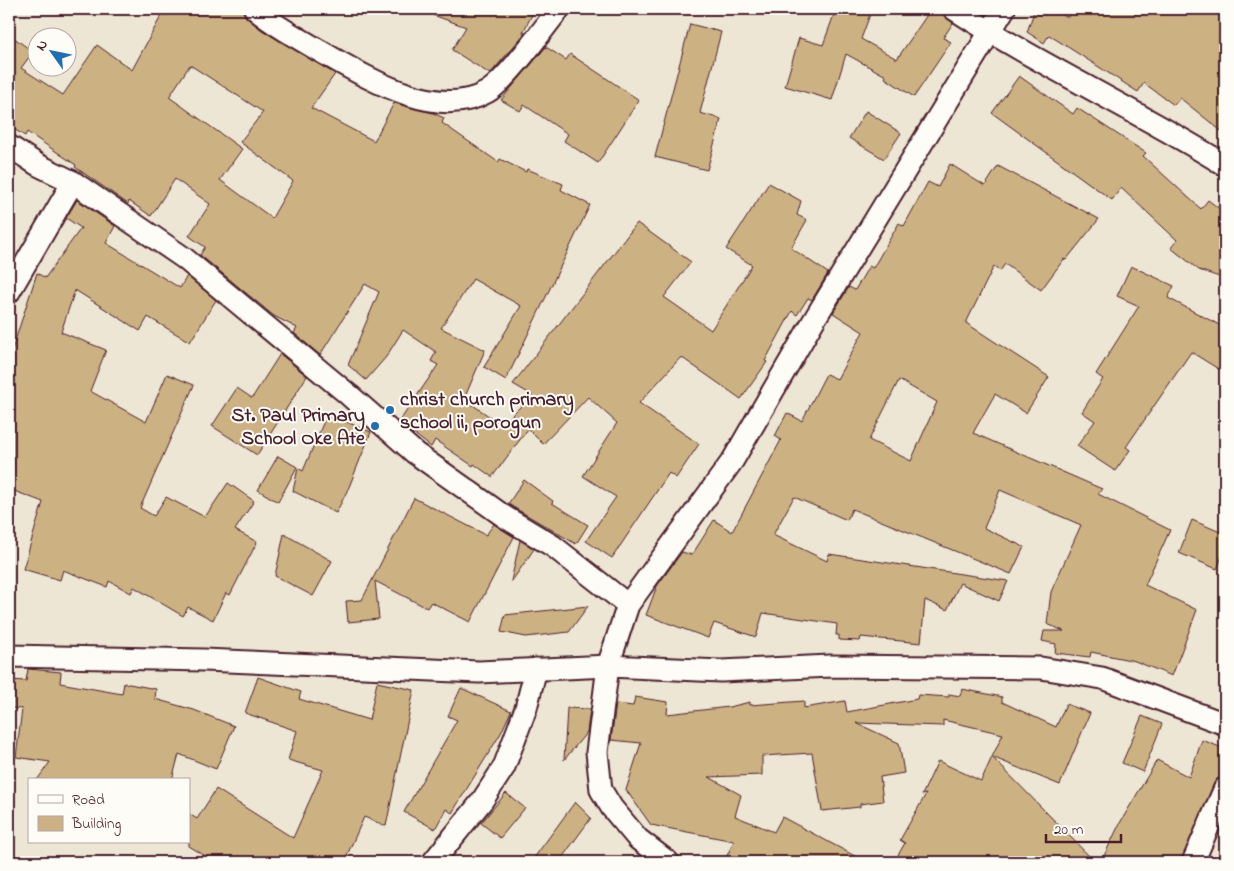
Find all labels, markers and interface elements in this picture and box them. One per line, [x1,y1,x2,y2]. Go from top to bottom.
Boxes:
north arrow [28,28,78,78]
text: N [31,36,54,55]
place label: christ church primary school ii, porogun [400,386,574,439]
place label: St. Paul Primary School Oke Ate [232,402,366,454]
marker: christ church primary school ii, porogun [384,404,396,416]
marker: St. Paul Primary School Oke Ate [369,420,381,432]
legend [28,778,190,844]
text: Road [72,789,105,811]
scale bar [1046,811,1122,843]
text: Building [71,813,121,836]
text: 20 m [1054,819,1084,841]

